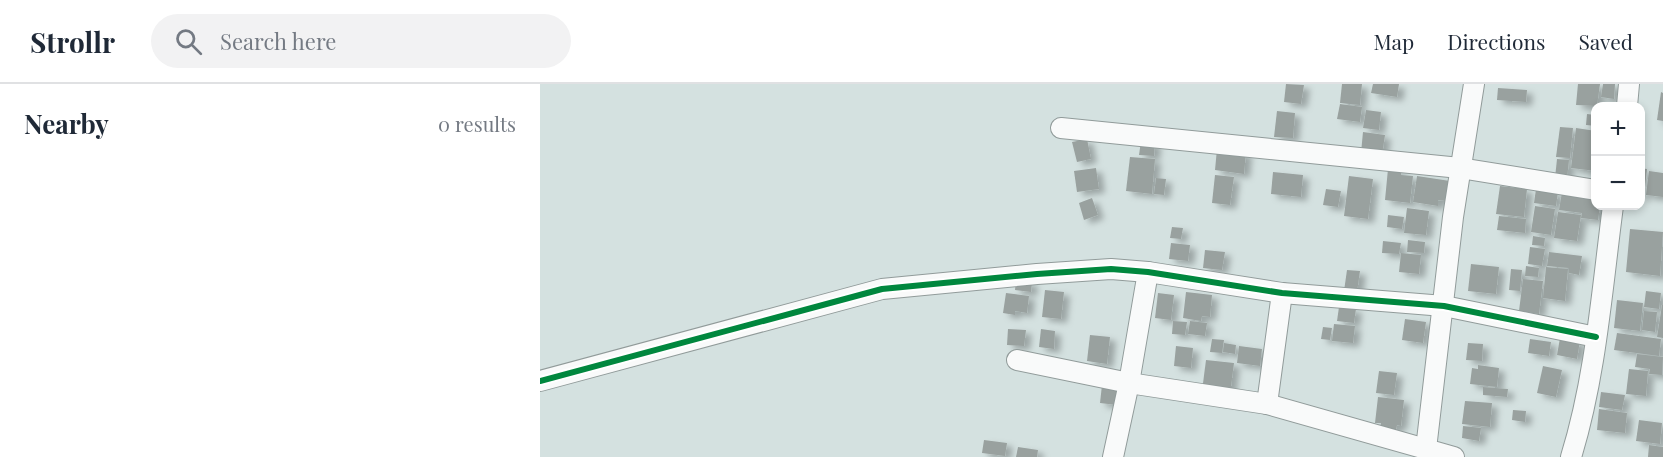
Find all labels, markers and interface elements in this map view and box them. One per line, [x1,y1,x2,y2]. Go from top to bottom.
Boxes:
search box [151,14,571,68]
text: Strollr [30,23,115,60]
icon: search [172,25,205,58]
text: Search here [220,26,336,56]
text: Map [1373,27,1414,55]
text: Directions [1447,27,1545,55]
text: Saved [1578,27,1633,55]
map controls [1591,102,1645,210]
button: + [1591,102,1645,156]
text: Nearby [24,106,109,141]
text: 0 results [438,110,516,137]
button: − [1591,156,1645,210]

